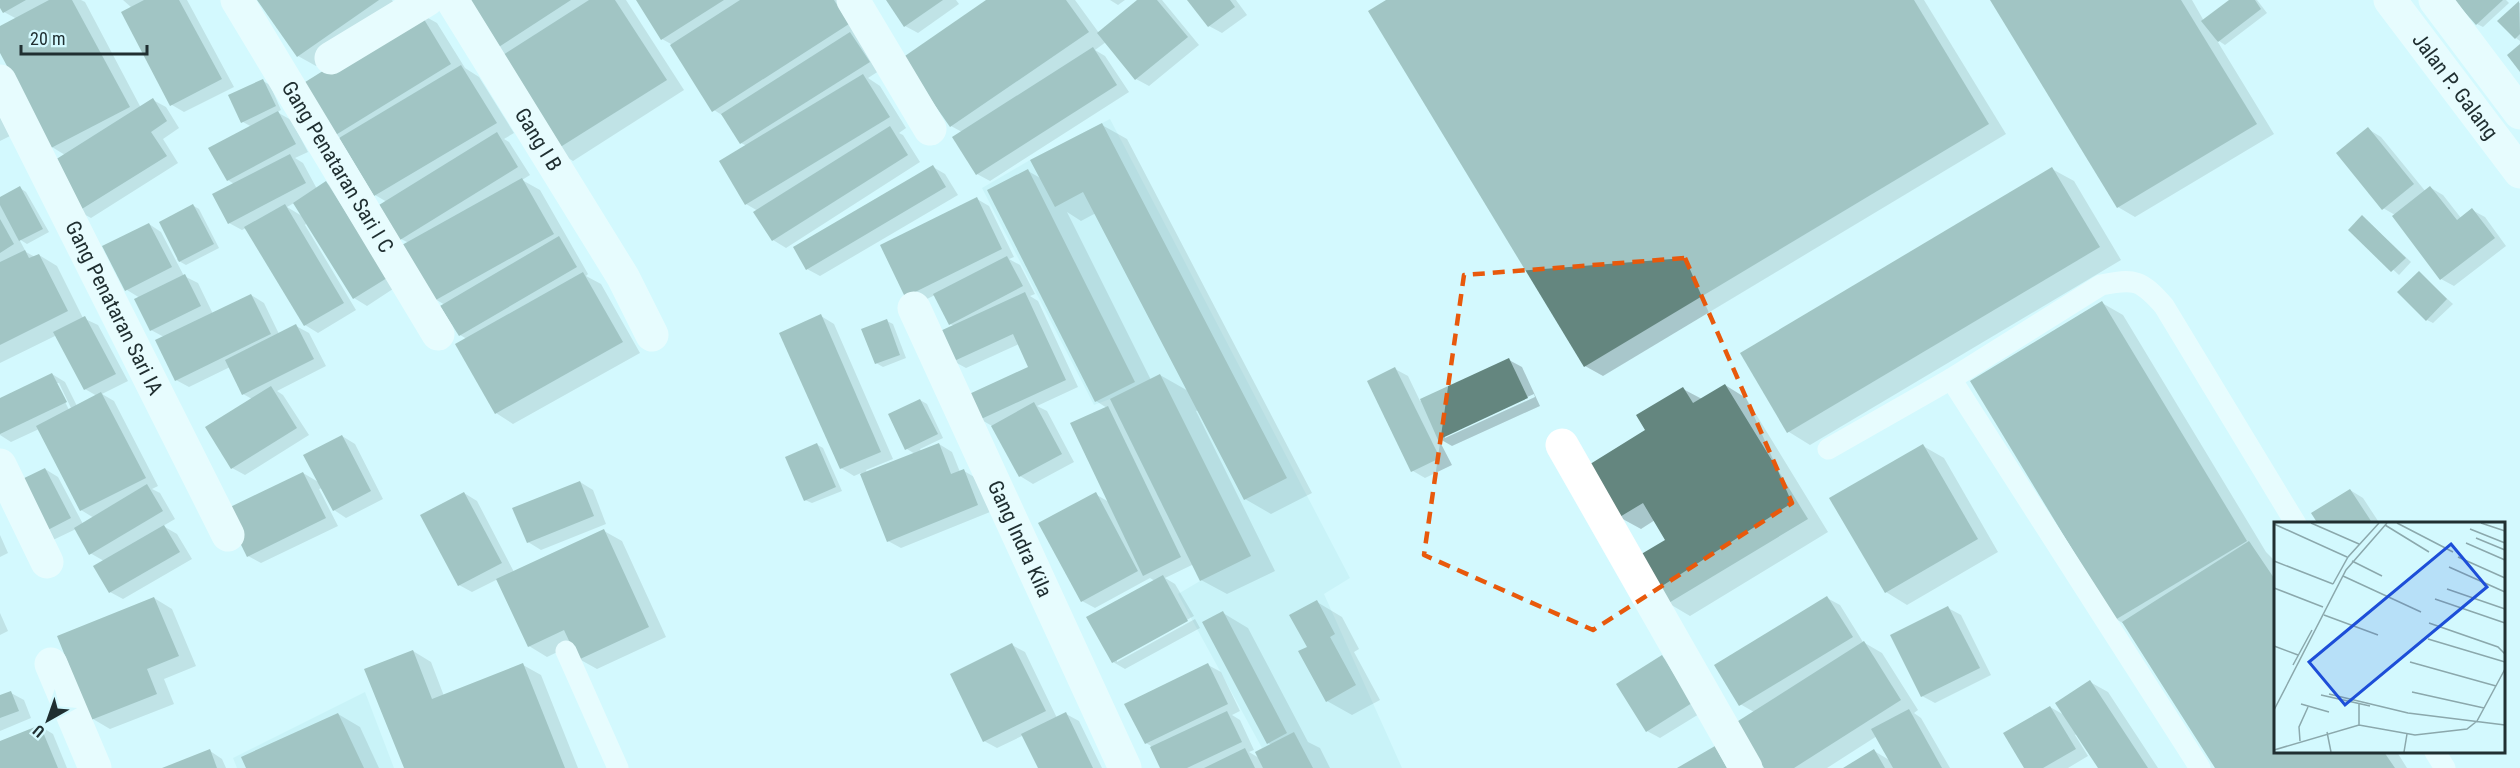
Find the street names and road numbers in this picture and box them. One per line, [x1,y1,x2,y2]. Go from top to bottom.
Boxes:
street label: Jalan P. Galang [2407,28,2503,144]
street label: Gang Penataran Sari I C [277,77,398,257]
street label: Gang I B [510,104,567,175]
street label: Gang Penataran Sari IA [60,217,168,399]
street label: Gang Indra Kila [983,477,1057,601]

